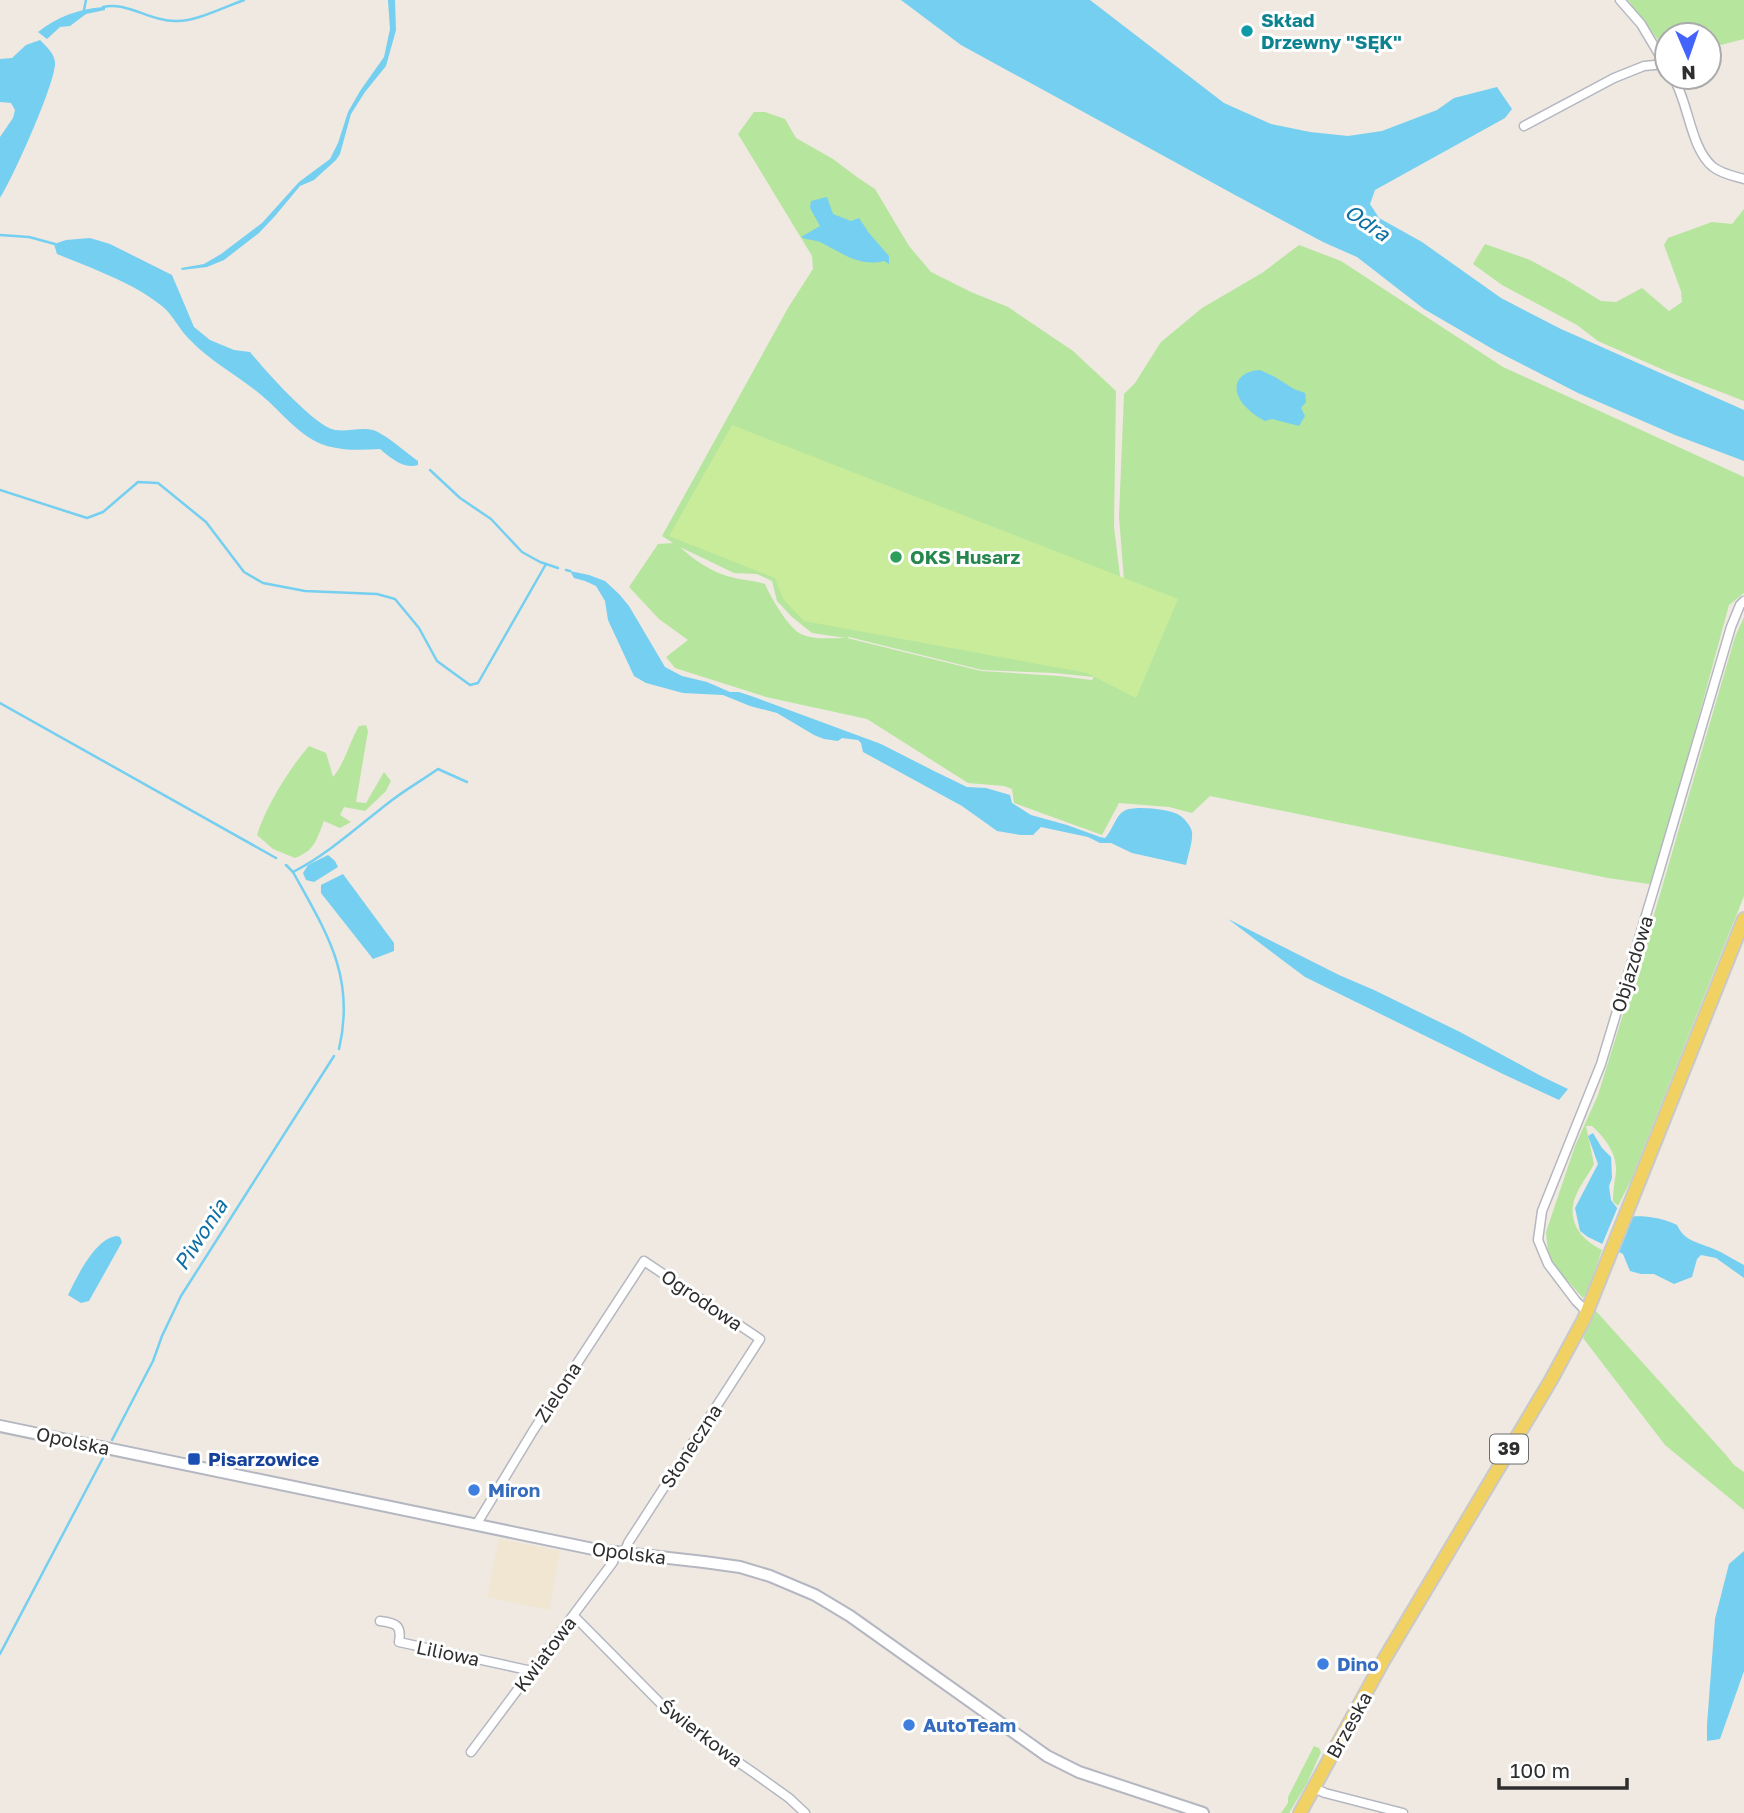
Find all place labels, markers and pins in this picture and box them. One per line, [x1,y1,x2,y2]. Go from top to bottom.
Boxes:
place label: Skład Drzewny "SĘK" [1261,8,1402,53]
marker: Skład Drzewny "SĘK" [1239,23,1255,39]
place label: OKS Husarz [910,545,1021,568]
marker: OKS Husarz [888,549,904,565]
place label: Pisarzowice [208,1447,319,1470]
marker: Pisarzowice [186,1451,202,1467]
place label: Miron [488,1478,540,1501]
marker: Miron [466,1482,482,1498]
place label: Dino [1337,1652,1379,1675]
marker: Dino [1315,1656,1331,1672]
place label: AutoTeam [923,1713,1016,1736]
marker: AutoTeam [901,1717,917,1733]

